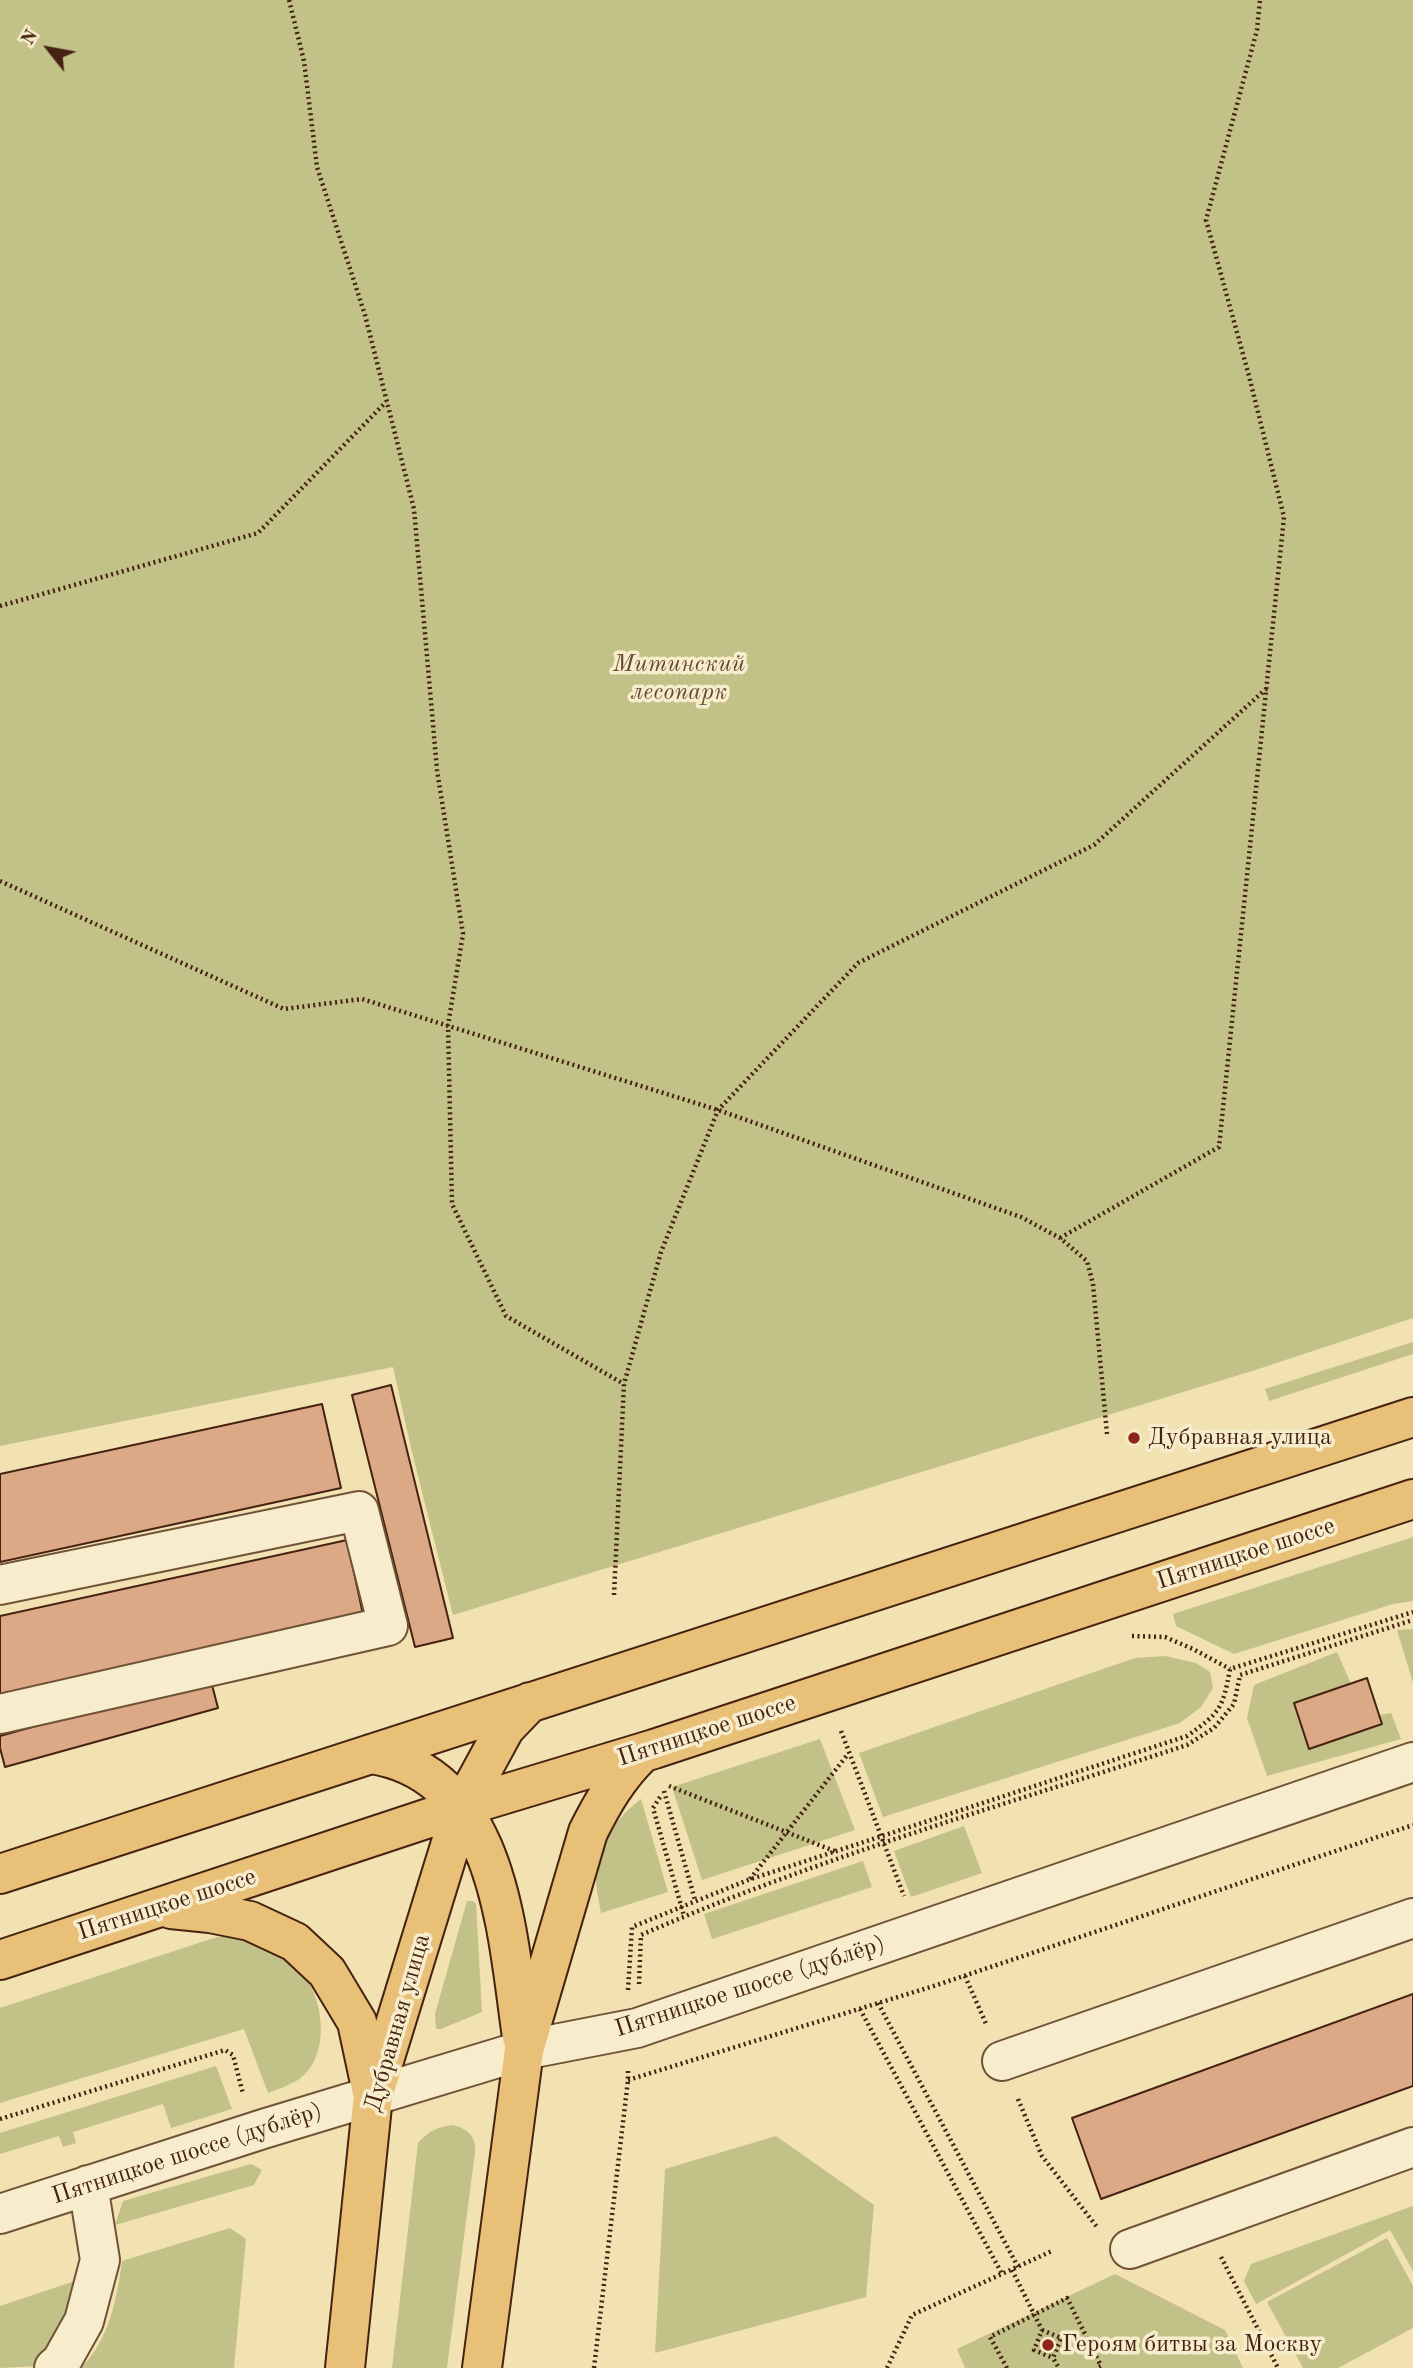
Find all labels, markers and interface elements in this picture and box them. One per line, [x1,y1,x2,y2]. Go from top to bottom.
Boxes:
north arrow [14,14,84,84]
text: N [19,27,42,49]
park label: Митинский лесопарк [613,651,745,707]
place label: Дубравная улица [1148,1424,1332,1452]
marker: Дубравная улица [1126,1430,1142,1446]
street label: Пятницкое шоссе [1153,1512,1339,1596]
street label: Пятницкое шоссе [614,1689,800,1773]
street label: Пятницкое шоссе [74,1863,260,1947]
street label: Пятницкое шоссе (дублёр) [611,1930,889,2044]
street label: Дубравная улица [359,1931,437,2115]
street label: Пятницкое шоссе (дублёр) [48,2097,326,2211]
place label: Героям битвы за Москву [1062,2331,1322,2359]
marker: Героям битвы за Москву [1040,2337,1056,2353]

